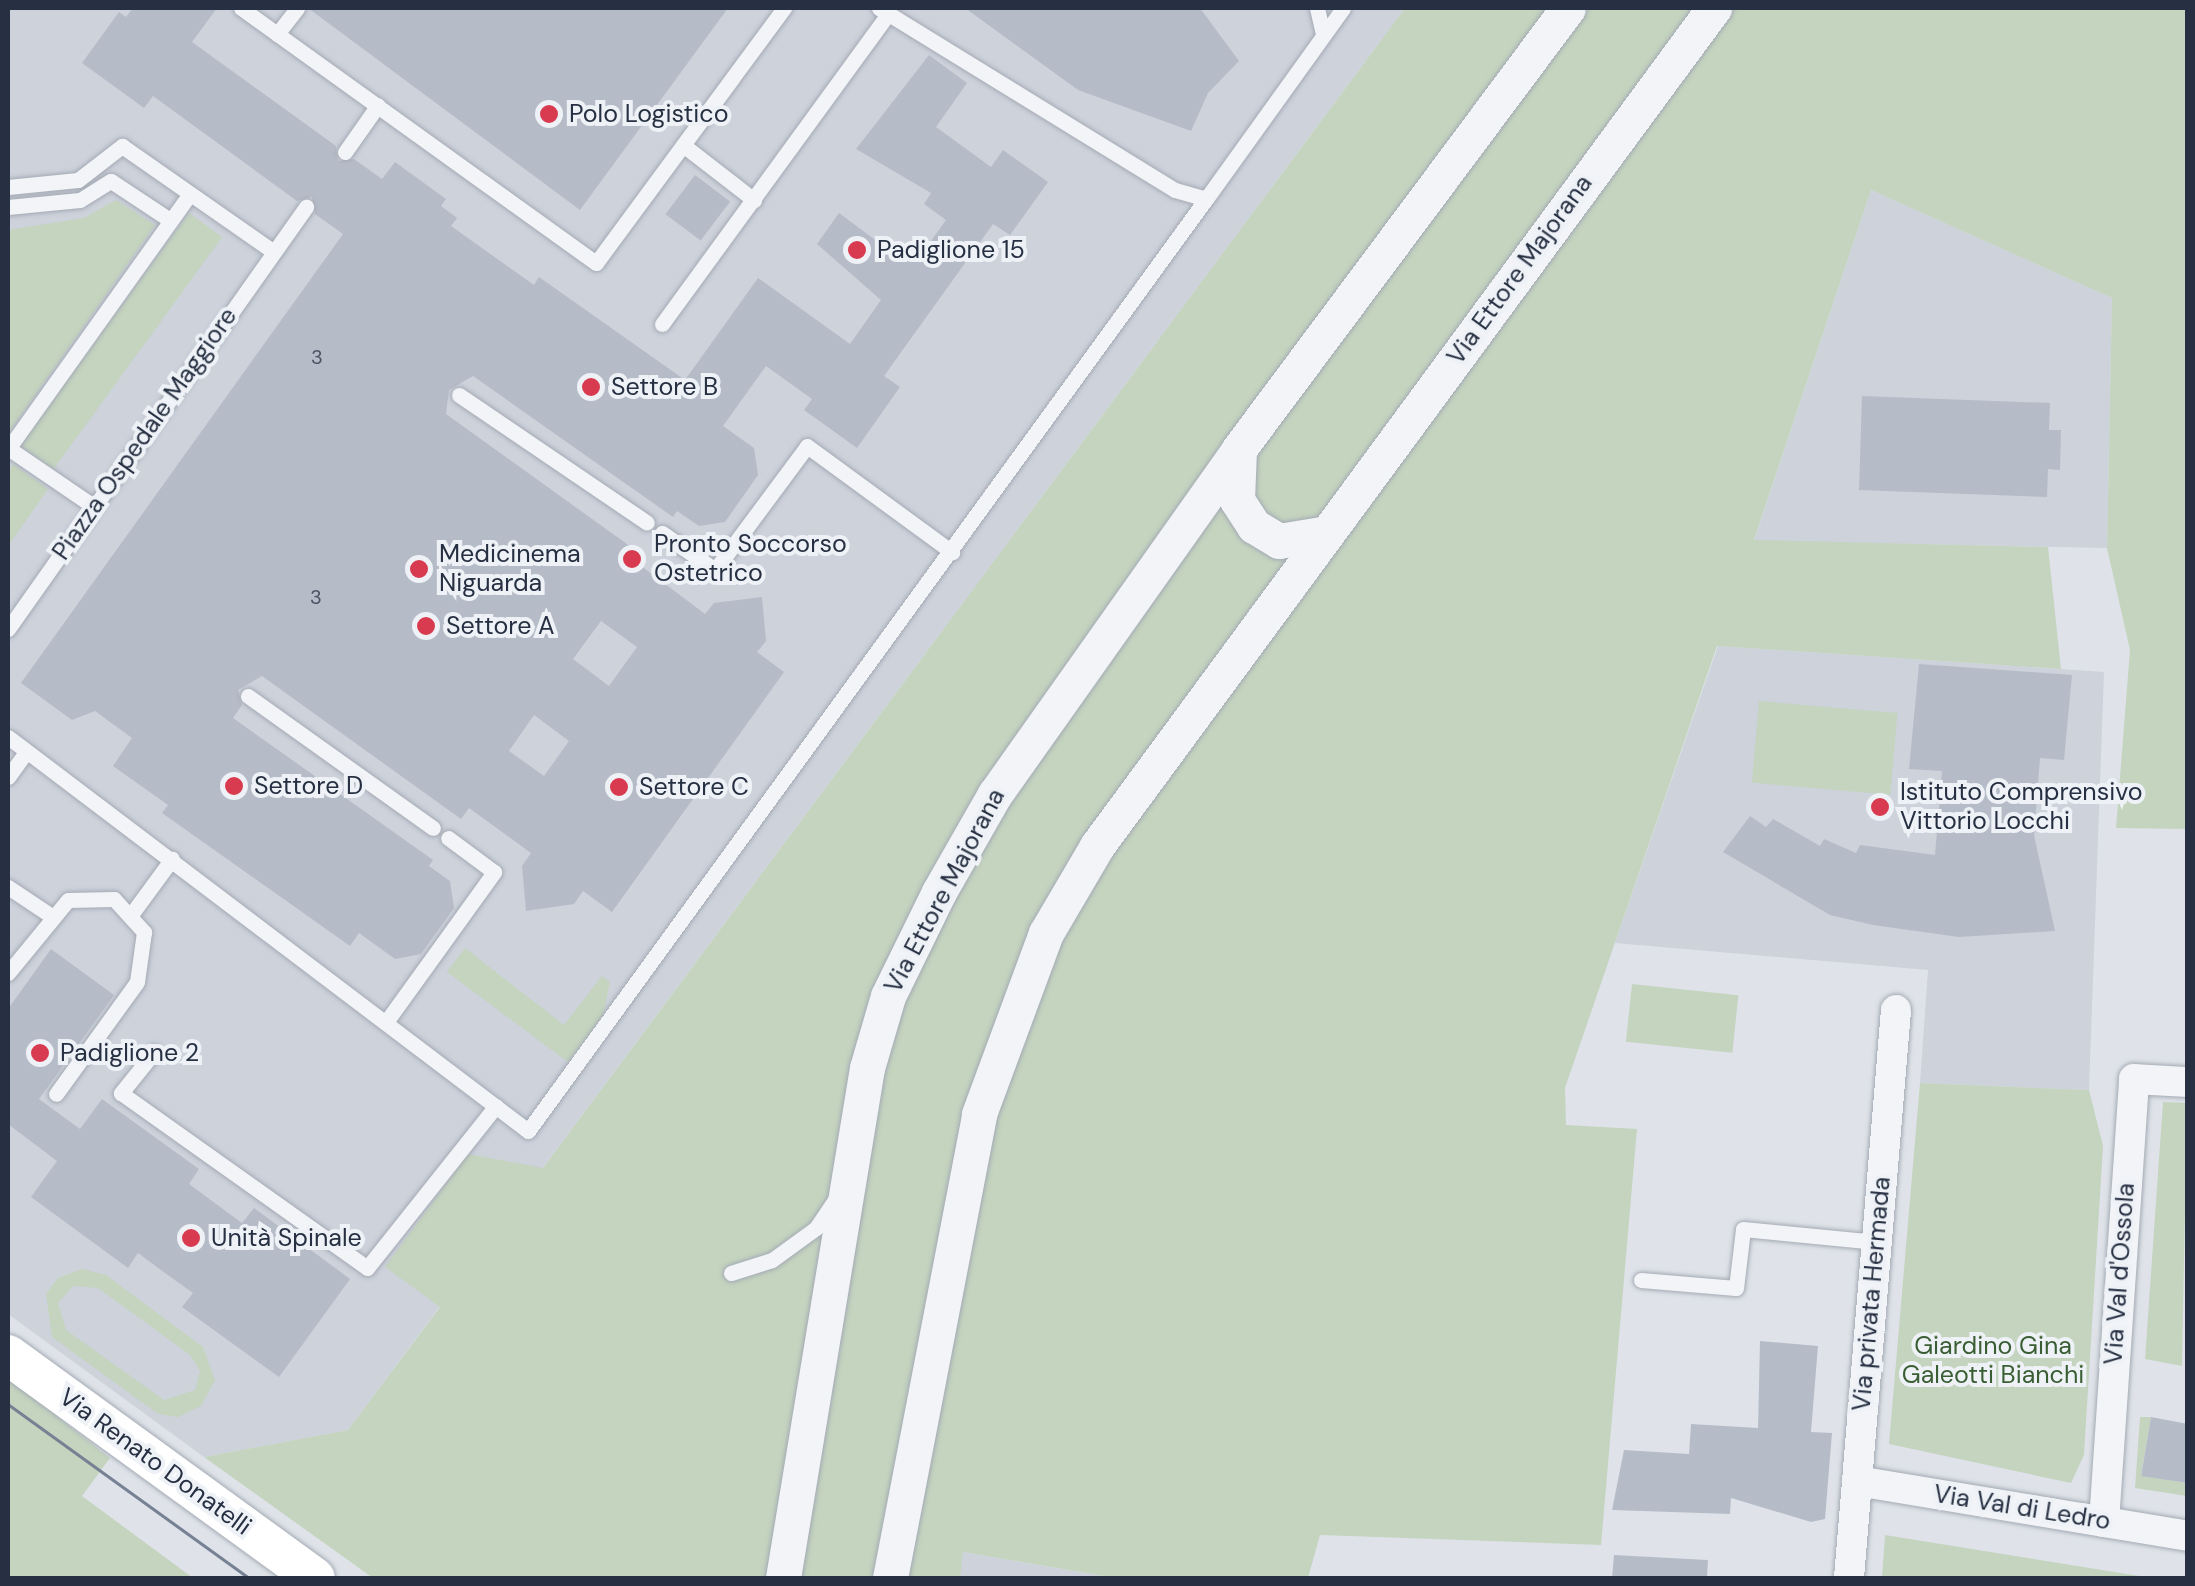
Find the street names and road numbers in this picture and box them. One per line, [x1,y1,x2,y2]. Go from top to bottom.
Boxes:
street label: Via Ettore Majorana [1441,169,1599,371]
street label: Piazza Ospedale Maggiore [46,302,244,566]
street label: Via Ettore Majorana [878,784,1012,998]
street label: Via privata Hermada [1847,1175,1897,1413]
street label: Via Val d'Ossola [2099,1182,2141,1366]
street label: Via Renato Donatelli [53,1382,257,1542]
street label: Via Val di Ledro [1931,1479,2113,1537]

